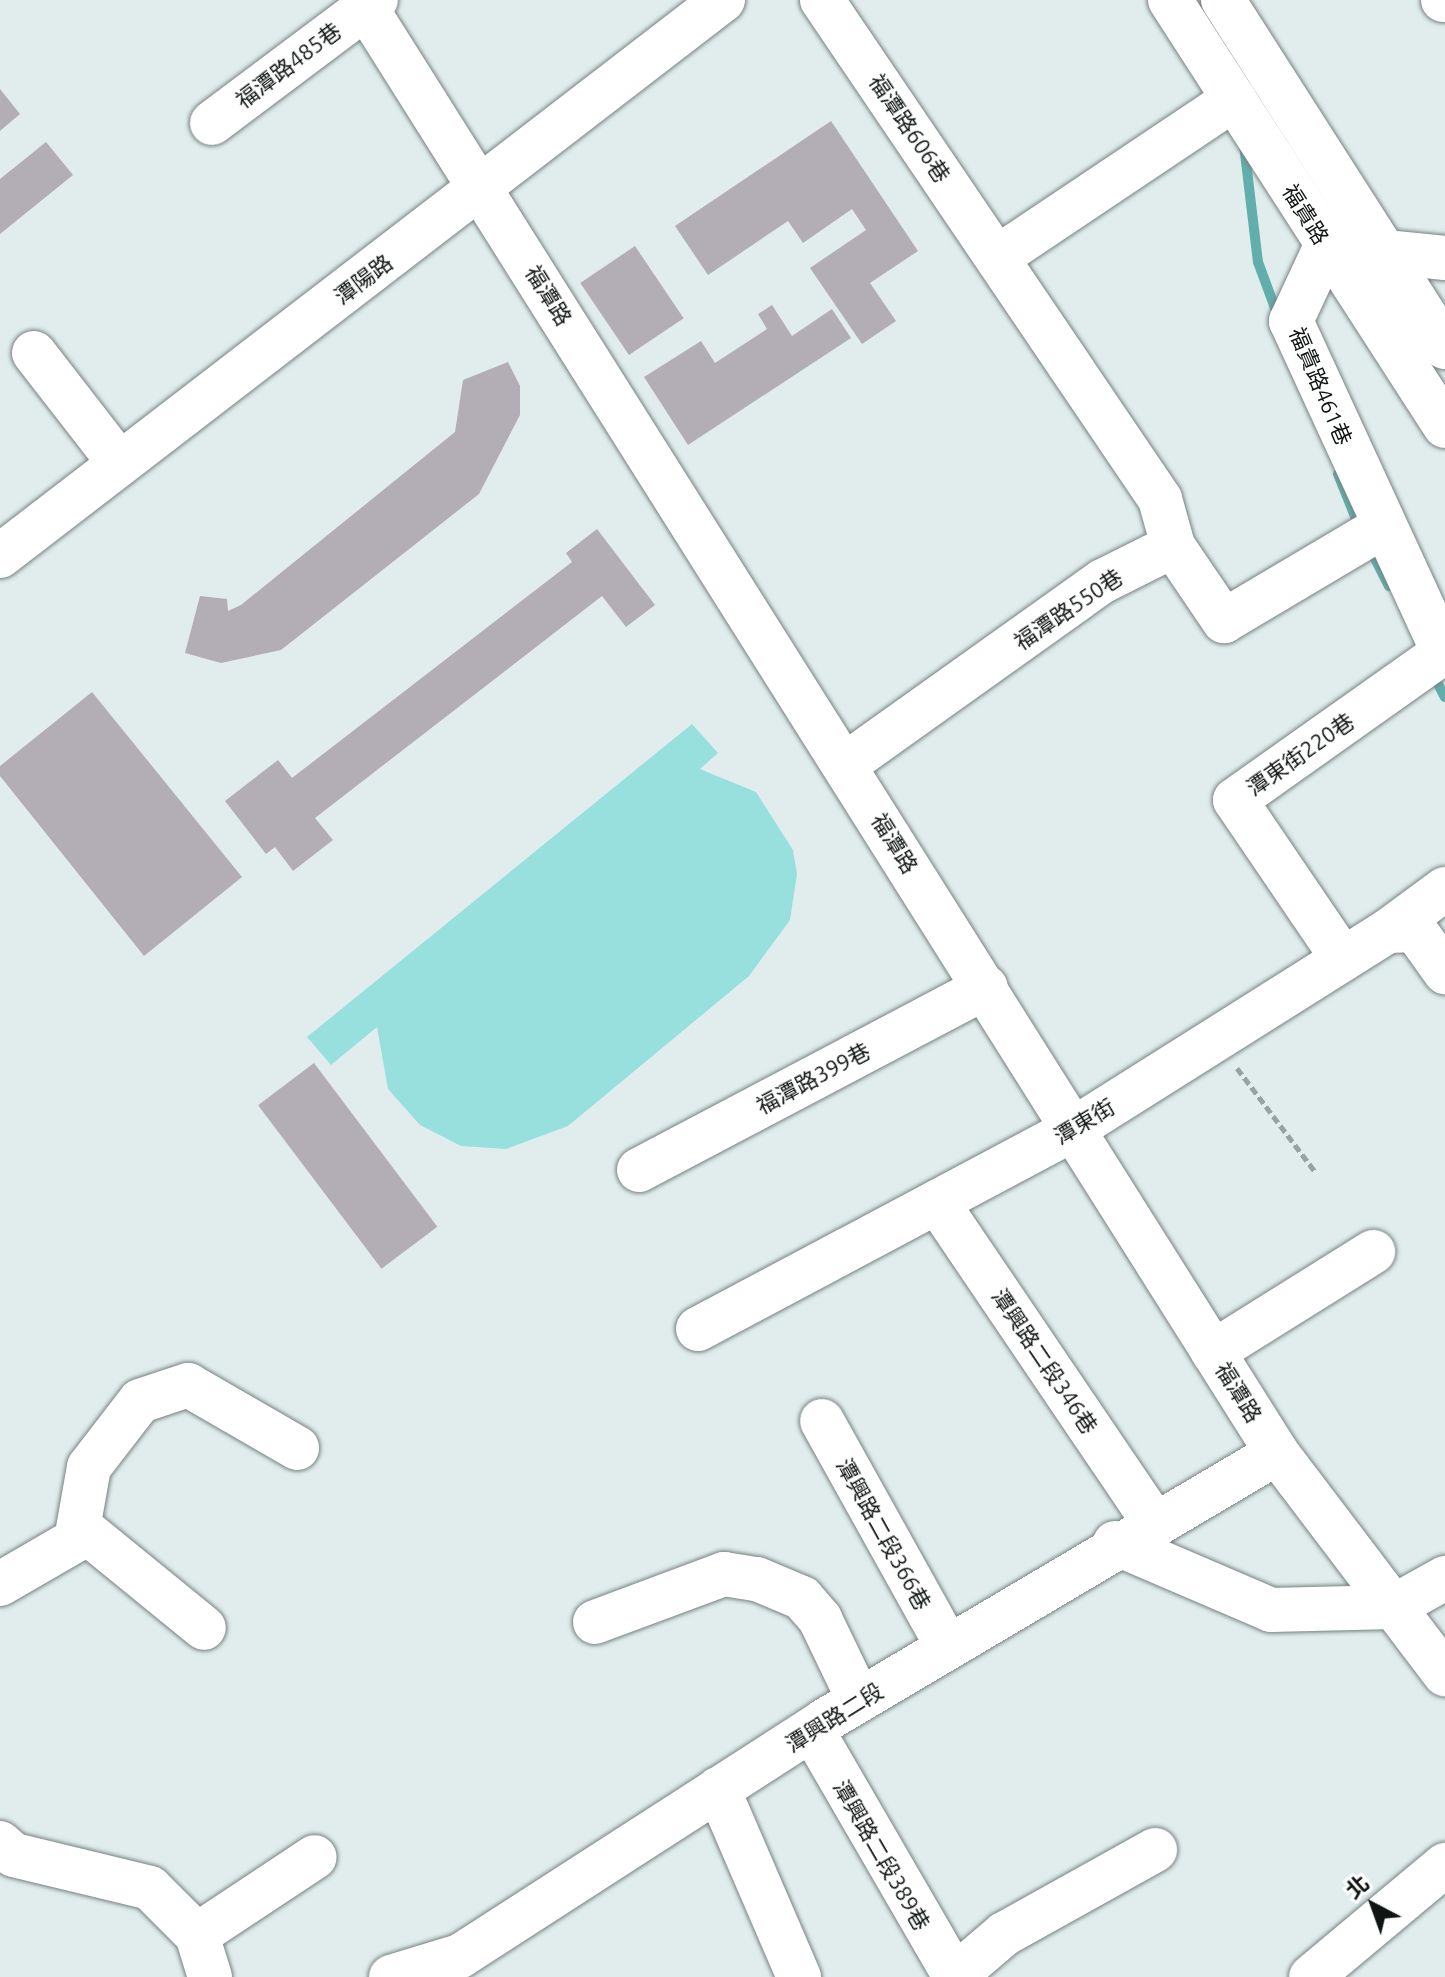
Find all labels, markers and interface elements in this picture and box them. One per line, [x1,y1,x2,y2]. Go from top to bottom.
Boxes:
street label: 福潭路485巷 [230,17,346,113]
street label: 福潭路606巷 [864,69,956,187]
street label: 福貴路 [1277,179,1335,249]
street label: 潭陽路 [329,249,397,309]
street label: 福潭路 [520,260,578,330]
street label: 福貴路461巷 [1284,323,1358,449]
street label: 福潭路550巷 [1009,563,1127,655]
street label: 潭東街220巷 [1241,707,1359,801]
street label: 福潭路 [866,808,924,878]
street label: 福潭路399巷 [752,1037,874,1119]
street label: 潭東街 [1049,1093,1119,1149]
street label: 潭興路二段346巷 [987,1283,1103,1439]
street label: 福潭路 [1210,1357,1268,1427]
street label: 潭興路二段366巷 [831,1454,937,1614]
street label: 潭興路二段 [780,1677,888,1757]
street label: 潭興路二段389巷 [828,1775,936,1935]
north arrow [1333,1865,1413,1945]
text: 北 [1340,1870,1373,1903]

